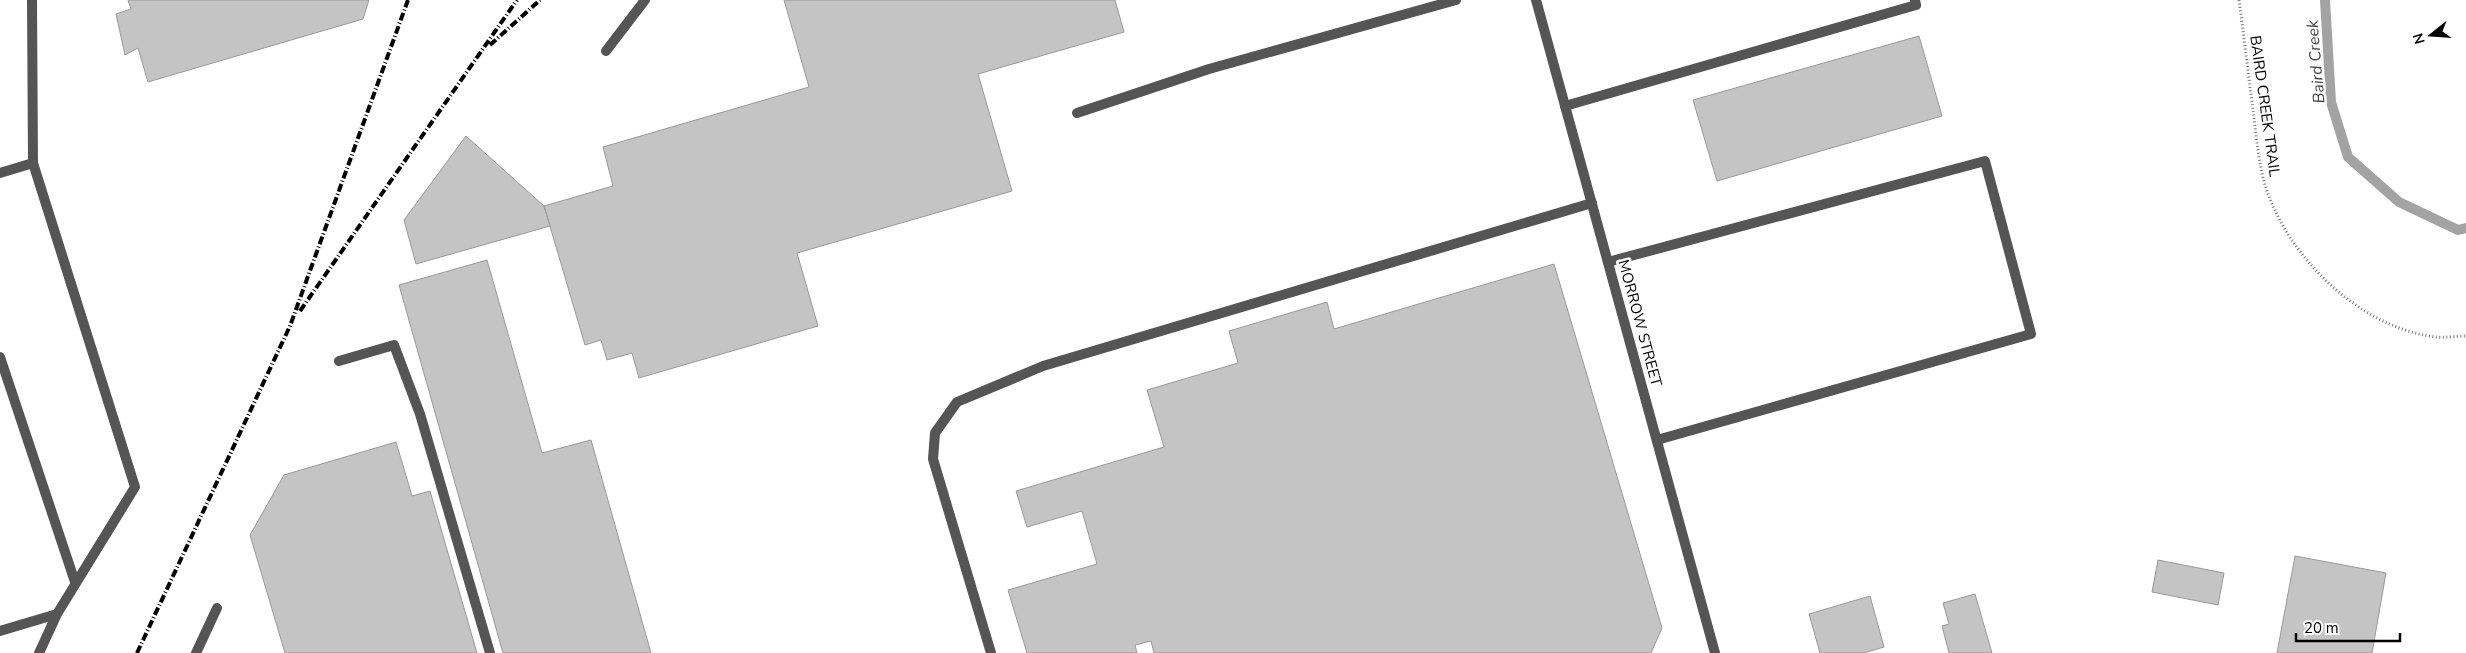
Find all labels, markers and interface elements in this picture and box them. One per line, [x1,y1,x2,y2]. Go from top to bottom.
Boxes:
north arrow [2406,10,2456,60]
water label: Baird Creek [2301,18,2331,104]
text: N [2408,31,2430,46]
street label: BAIRD CREEK TRAIL [2245,34,2285,178]
street label: MORROW STREET [1613,257,1667,389]
scale bar [2296,610,2400,642]
text: 20 m [2304,618,2339,638]

